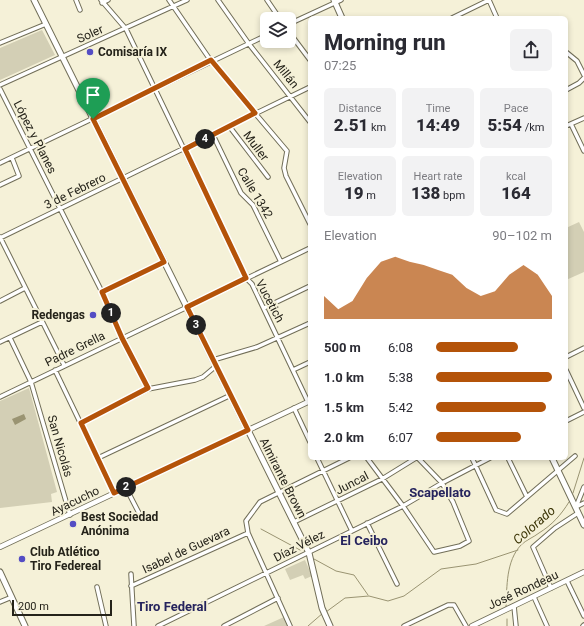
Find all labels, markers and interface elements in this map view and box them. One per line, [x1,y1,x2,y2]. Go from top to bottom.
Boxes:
map controls [260,12,296,48]
button: layers [260,12,296,48]
street label: Soler [75,22,105,46]
button: share [510,29,552,71]
text: Morning run [324,30,446,55]
place label: Comisaría IX [98,45,167,59]
marker: Comisaría IX [85,47,95,57]
street label: Millán [270,57,302,91]
text: 07:25 [324,58,356,73]
pin [76,78,110,119]
icon: arrive [82,84,104,106]
street label: López y Planes [11,98,59,176]
text: Distance [339,102,381,115]
text: Time [426,102,450,115]
text: Pace [504,102,528,115]
text: 2.51 [334,115,368,135]
text: 14:49 [416,115,460,135]
text: 5:54 [488,115,522,135]
text: km [368,121,386,134]
text: /km [522,121,544,134]
street label: Muller [240,128,272,164]
pin: 4 [195,129,215,149]
text: 4 [202,132,208,145]
street label: Calle 1342 [234,165,276,221]
street label: 3 de Febrero [42,170,108,212]
text: Elevation [338,170,382,183]
text: Heart rate [414,170,462,183]
text: kcal [506,170,526,183]
text: 19 [344,183,364,203]
text: 138 [411,183,440,203]
text: 164 [501,183,531,203]
text: m [364,189,376,202]
text: bpm [440,189,465,202]
text: Elevation [324,228,377,243]
text: 90–102 m [492,228,552,243]
street label: Vucetich [253,277,287,325]
pin: 1 [101,303,121,323]
text: 1 [108,306,114,319]
place label: Redengas [31,308,85,322]
marker: Redengas [88,310,98,320]
pin: 3 [186,315,206,335]
text: 3 [193,318,199,331]
street label: Padre Grella [43,328,107,370]
text: 500 m [324,340,361,355]
text: 6:08 [388,340,413,355]
text: 1.0 km [324,370,364,385]
text: 5:38 [388,370,413,385]
text: 1.5 km [324,400,364,415]
text: 5:42 [388,400,413,415]
street label: San Nicolás [45,414,75,478]
text: 2.0 km [324,430,364,445]
text: 6:07 [388,430,413,445]
street label: Almirante Brown [257,435,309,521]
street label: Juncal [333,469,371,497]
pin: 2 [116,477,136,497]
text: 2 [123,480,129,493]
street label: Ayacucho [48,483,102,519]
district label: Scapellato [409,485,471,500]
water label: Colorado [510,503,558,547]
place label: Best Sociedad Anónima [81,510,159,538]
marker: Best Sociedad Anónima [68,519,78,529]
street label: Isabel de Guevara [140,524,232,576]
street label: Díaz Vélez [271,527,327,565]
district label: El Ceibo [340,533,388,548]
place label: Club Atlético Tiro Federeal [30,545,101,573]
marker: Club Atlético Tiro Federeal [17,554,27,564]
street label: José Rondeau [486,568,560,612]
scale bar [12,598,112,617]
district label: Tiro Federal [137,599,207,614]
text: 200 m [18,600,49,613]

